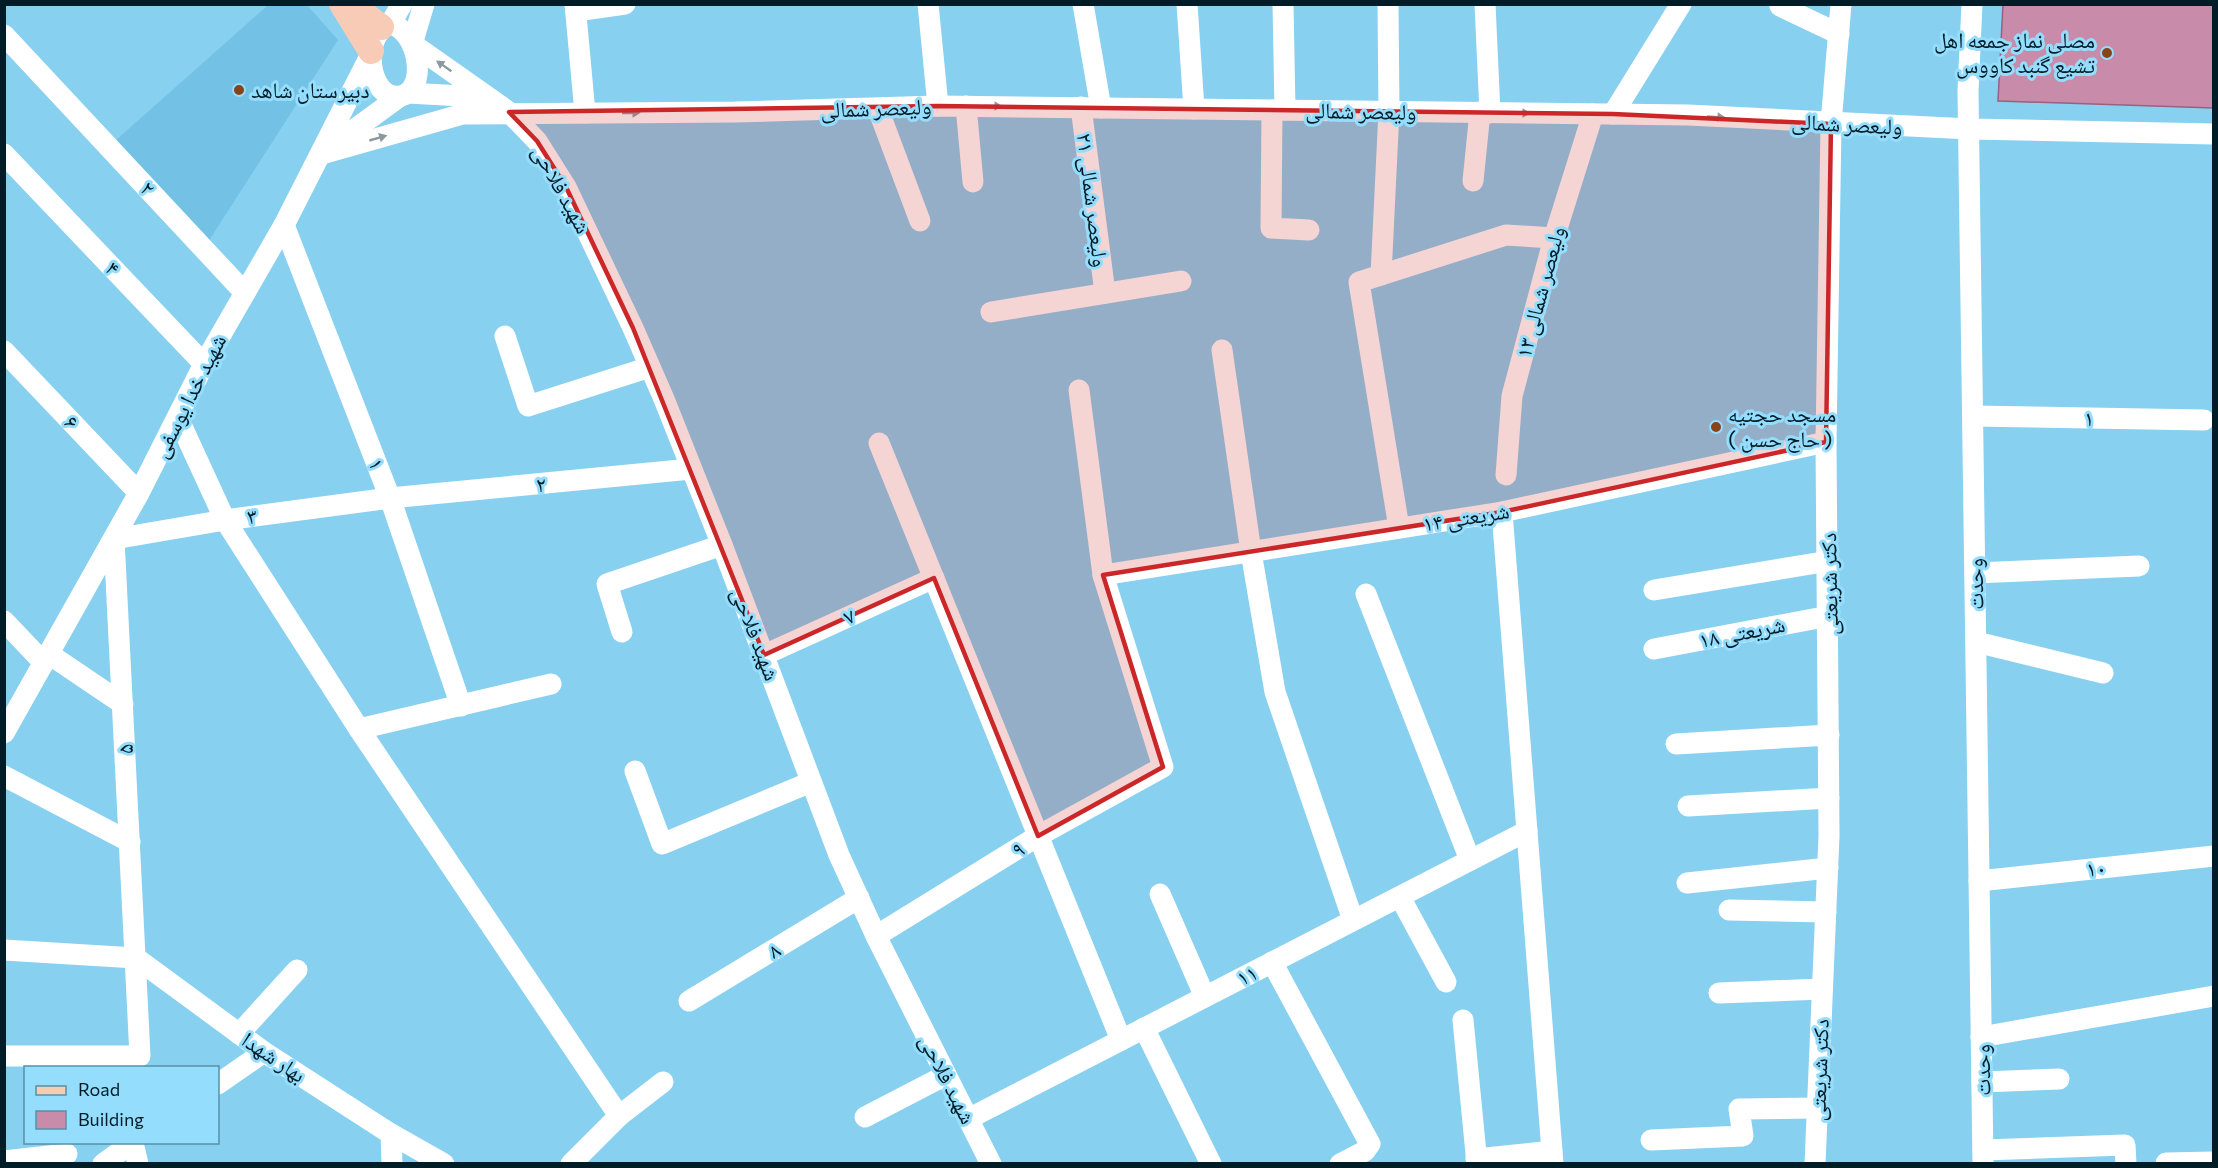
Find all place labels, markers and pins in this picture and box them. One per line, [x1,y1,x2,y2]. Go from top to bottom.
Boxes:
place label: مصلی نماز جمعه اهل تشیع گنبد کاووس [1934,26,2096,79]
marker: مصلی نماز جمعه اهل تشیع گنبد کاووس [2100,46,2114,60]
place label: دبیرستان شاهد [251,76,370,104]
marker: دبیرستان شاهد [232,83,246,97]
place label: مسجد حجتیه ( حاج حسن ) [1728,400,1836,453]
marker: مسجد حجتیه ( حاج حسن ) [1709,420,1723,434]

